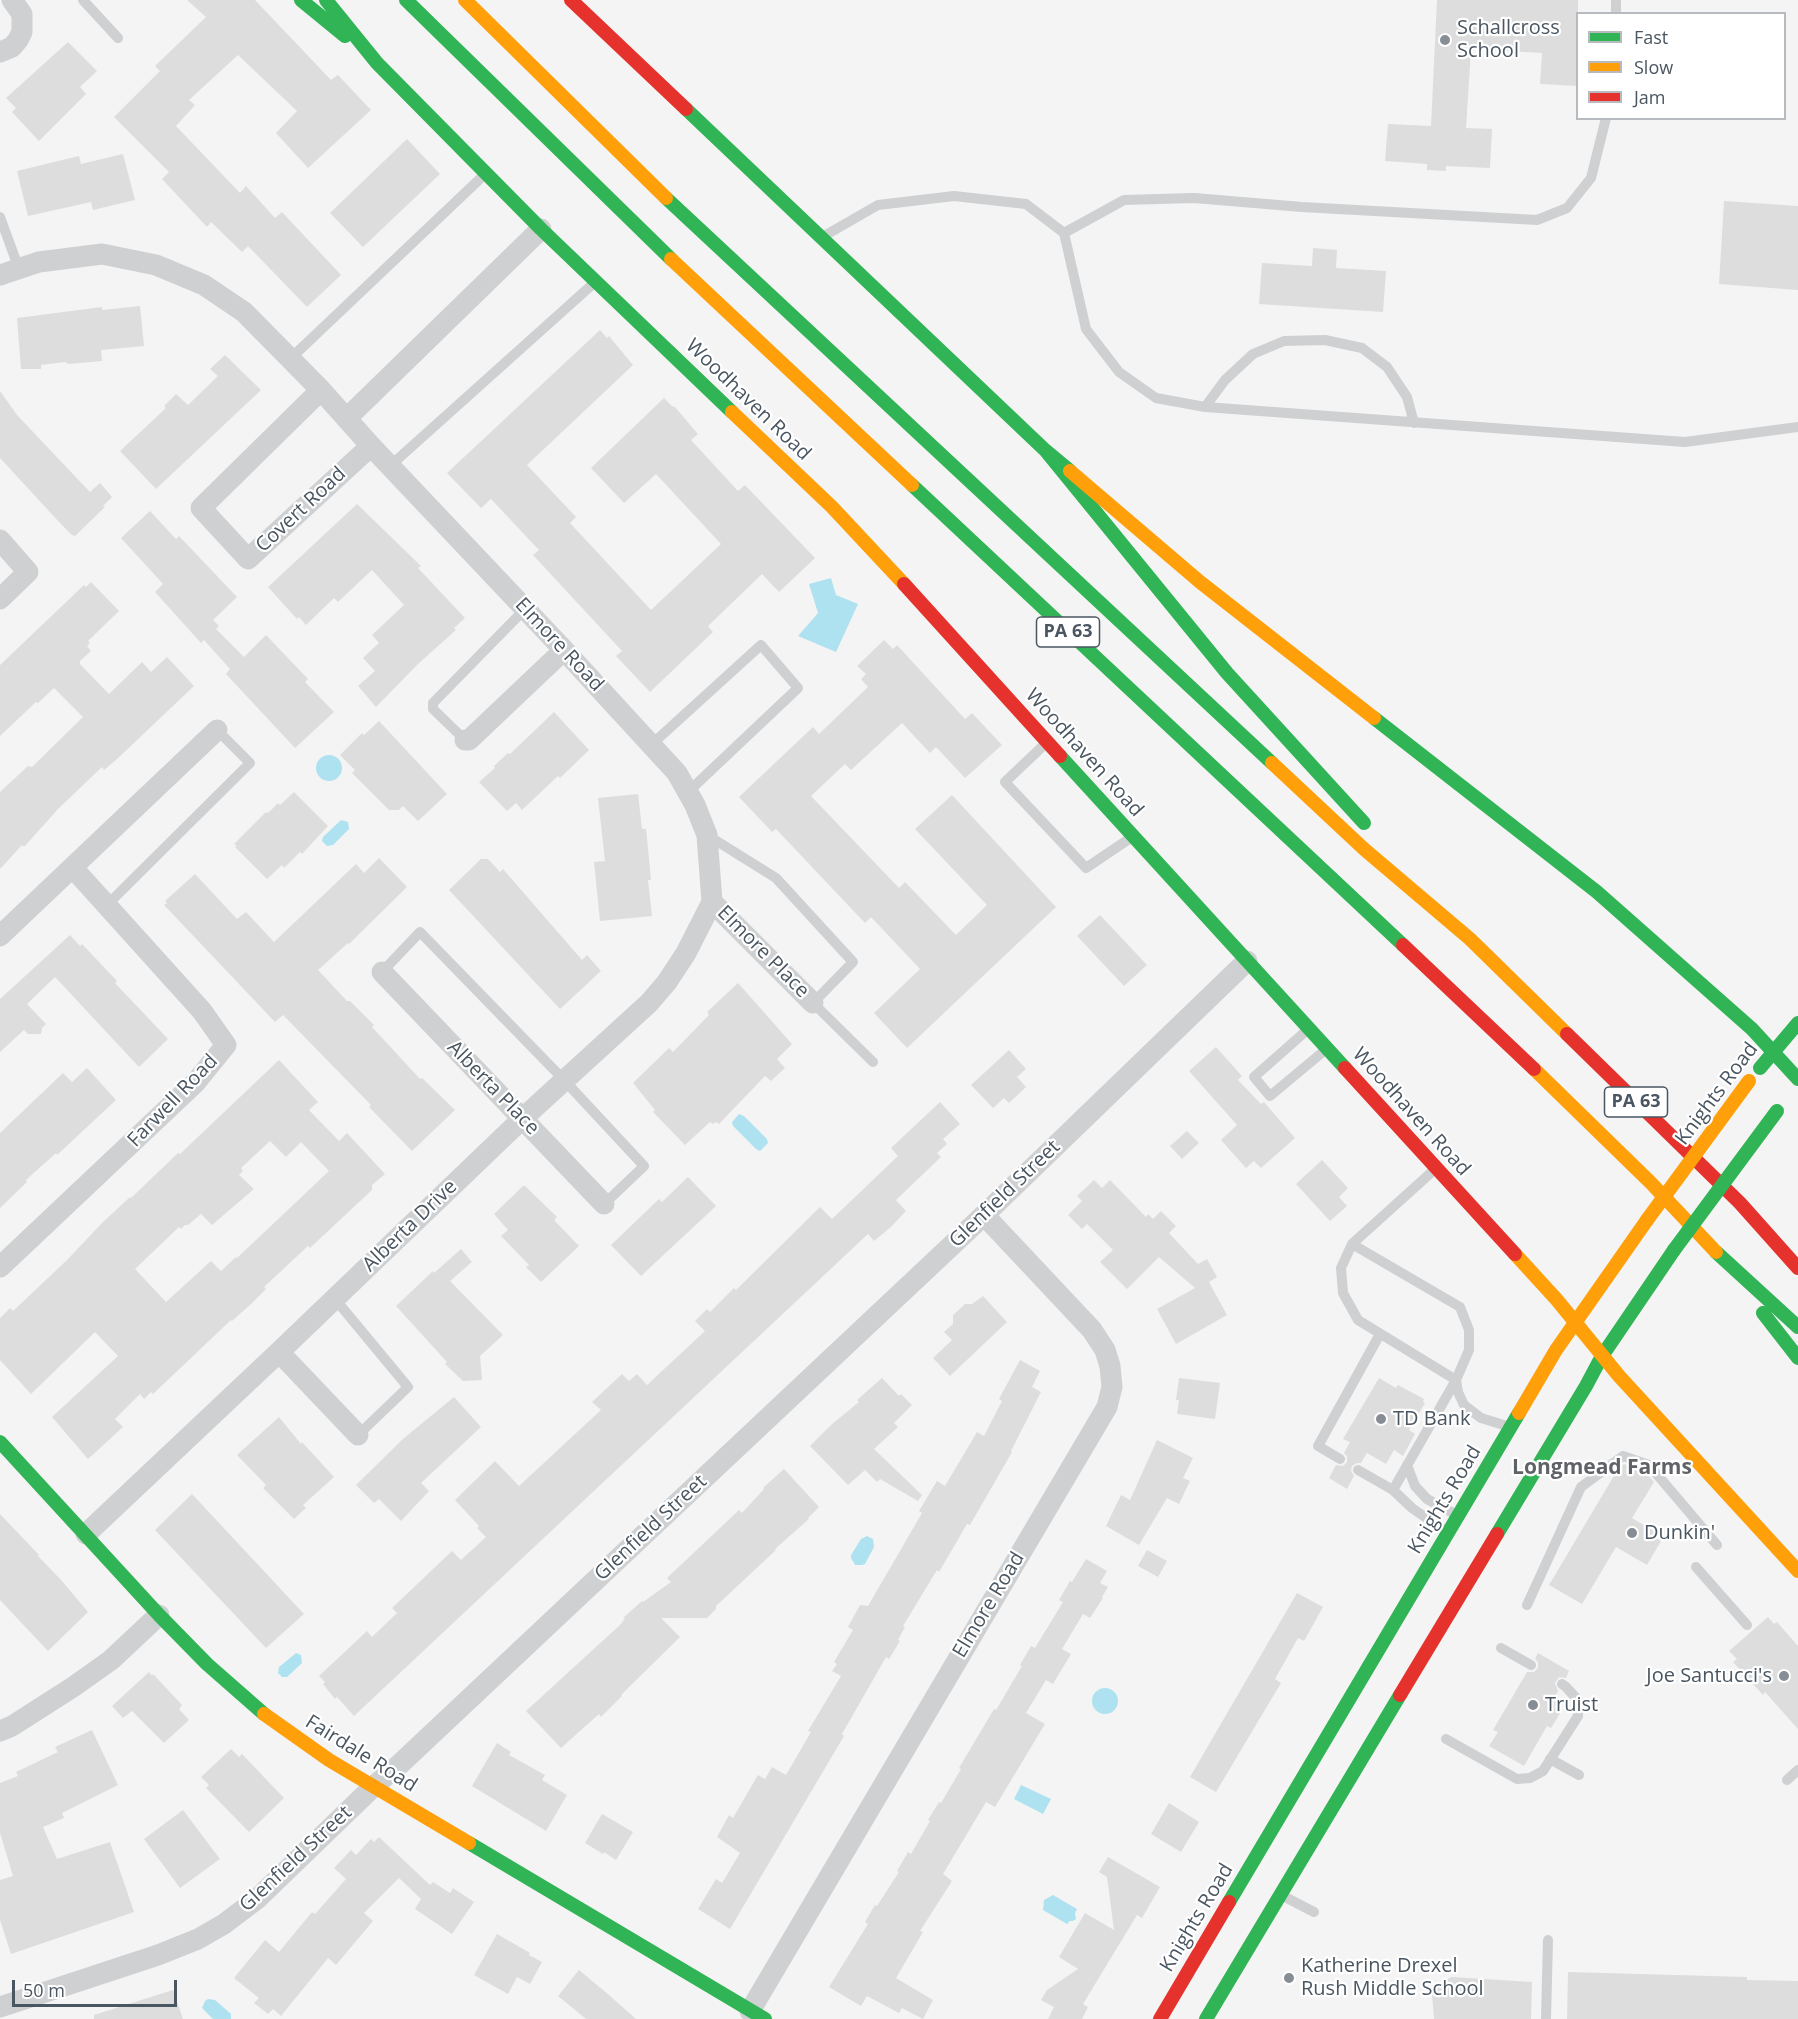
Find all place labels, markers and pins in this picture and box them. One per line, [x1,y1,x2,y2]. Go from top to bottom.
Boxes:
place label: Schallcross School [1457,16,1560,63]
marker: Schallcross School [1438,33,1452,47]
place label: TD Bank [1393,1407,1471,1431]
marker: TD Bank [1374,1412,1388,1426]
place label: Dunkin' [1644,1521,1715,1545]
marker: Dunkin' [1625,1526,1639,1540]
place label: Joe Santucci's [1646,1664,1772,1688]
marker: Joe Santucci's [1777,1669,1791,1683]
place label: Truist [1545,1693,1598,1717]
marker: Truist [1526,1698,1540,1712]
place label: Katherine Drexel Rush Middle School [1301,1954,1484,2001]
marker: Katherine Drexel Rush Middle School [1282,1971,1296,1985]

